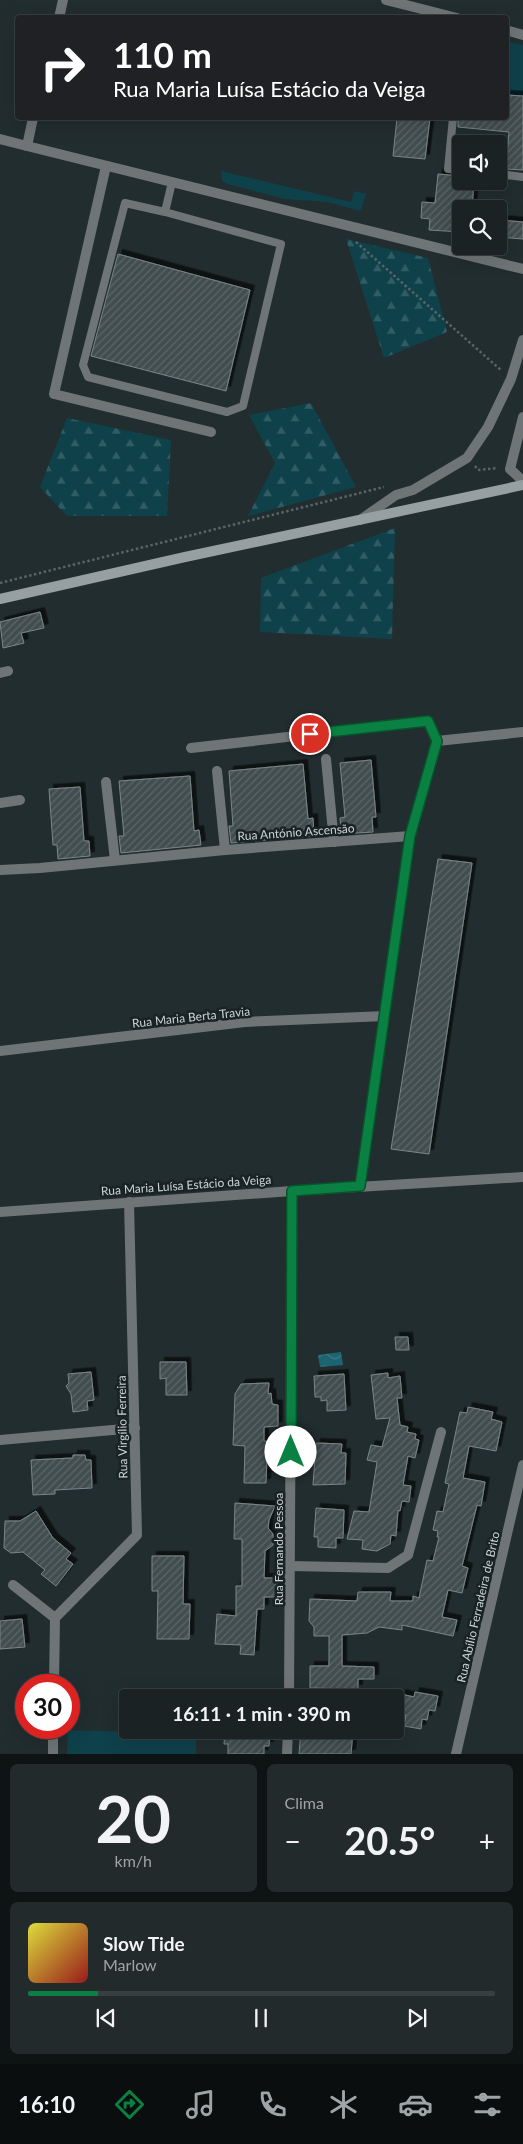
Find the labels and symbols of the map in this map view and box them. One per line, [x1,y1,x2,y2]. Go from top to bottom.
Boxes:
pin [289,713,331,755]
street label: Rua António Ascensão [237,820,355,844]
street label: Rua Maria Berta Travia [131,1003,251,1031]
street label: Rua Maria Luísa Estácio da Veiga [100,1172,272,1198]
street label: Rua Virgílio Ferreira [114,1375,130,1479]
position arrow [264,1425,316,1477]
street label: Rua Fernando Pessoa [271,1493,286,1605]
street label: Rua Abílio Ferradeira de Brito [453,1530,503,1684]
speed limit sign: 30 [15,1674,80,1739]

